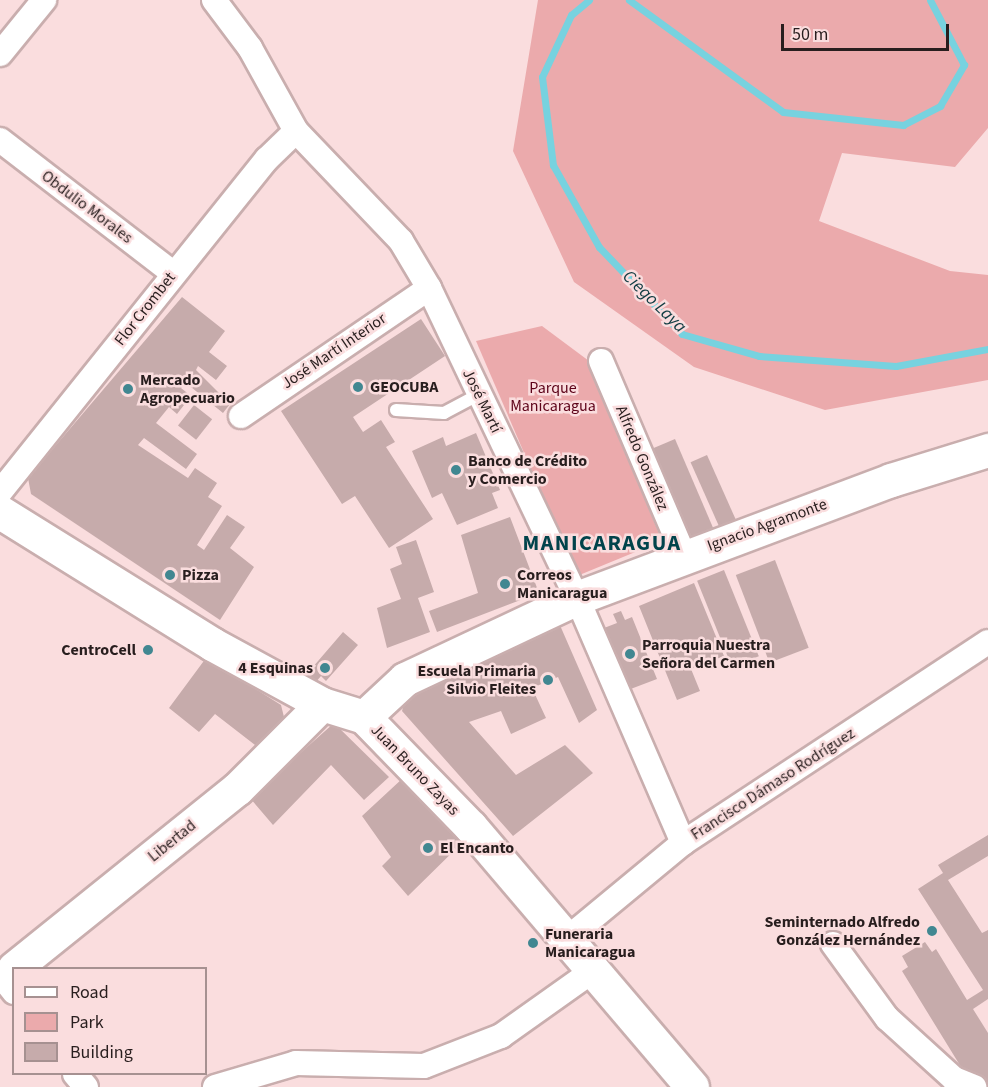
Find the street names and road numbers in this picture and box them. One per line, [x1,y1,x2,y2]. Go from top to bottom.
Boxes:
street label: Obdulio Morales [38,166,136,248]
street label: Flor Crombet [110,268,180,350]
street label: José Martí Interior [278,309,390,393]
street label: José Martí [458,366,506,436]
street label: Alfredo González [611,403,673,513]
street label: Ignacio Agramonte [705,494,829,556]
street label: Juan Bruno Zayas [367,721,463,819]
street label: Francisco Dámaso Rodríguez [687,724,859,844]
street label: Libertad [144,816,200,866]

